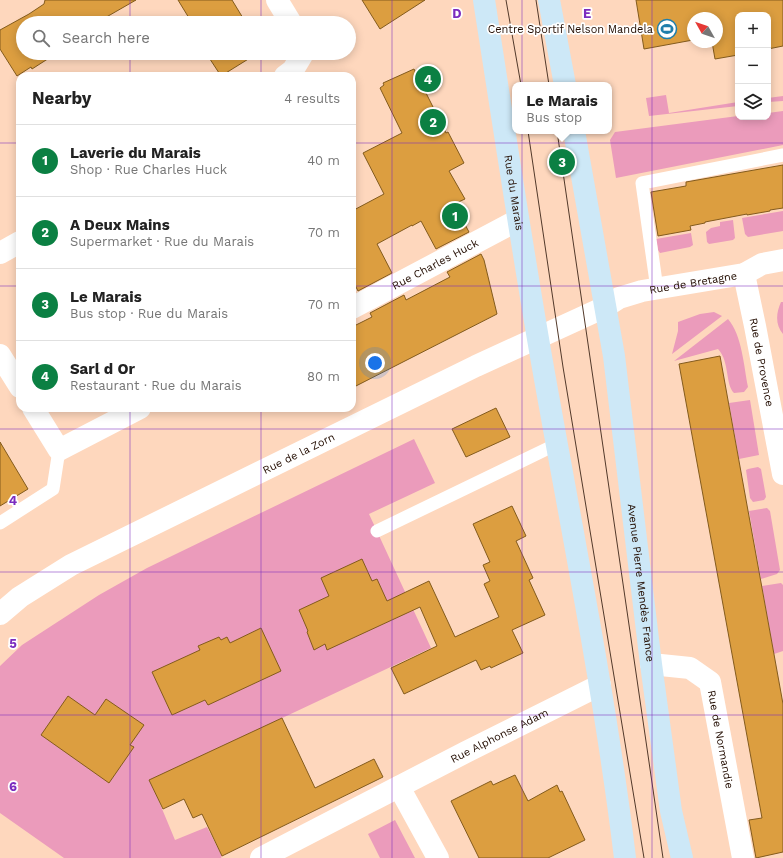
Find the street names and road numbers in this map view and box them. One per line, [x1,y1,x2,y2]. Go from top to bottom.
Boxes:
street label: Rue du Marais [501,154,526,232]
street label: Rue Charles Huck [390,236,481,293]
street label: Rue de Bretagne [648,269,738,297]
street label: Rue de Provence [746,317,776,408]
street label: Rue de la Zorn [261,430,337,477]
street label: Avenue Pierre Mendès France [625,503,657,663]
street label: Rue de Normandie [705,689,736,790]
street label: Rue Alphonse Adam [448,706,551,766]

